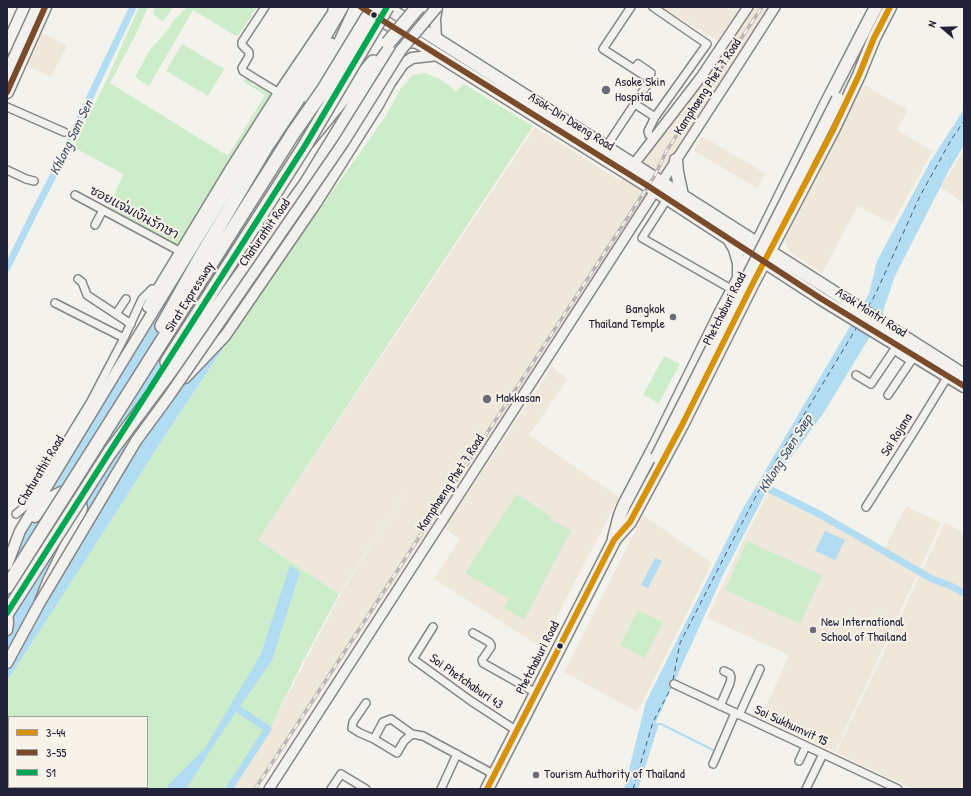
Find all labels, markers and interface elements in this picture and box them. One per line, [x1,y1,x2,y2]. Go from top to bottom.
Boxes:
north arrow [923,8,963,48]
unlabelled marker [369,10,379,20]
text: N [924,19,939,29]
street label: Kamphaeng Phet 7 Road [671,36,745,138]
place label: Asoke Skin Hospital [615,75,665,106]
marker: Asoke Skin Hospital [600,84,612,96]
street label: Asok-Din Daeng Road [525,90,617,154]
water label: Khlong Sam Sen [47,98,97,178]
street label: ซอยแจ่มเงินรักษา [87,183,181,243]
street label: Chaturathit Road [236,196,294,270]
street label: Sirat Expressway [162,259,218,335]
street label: Phetchaburi Road [700,270,750,348]
street label: Asok Montri Road [833,285,909,341]
place label: Bangkok Thailand Temple [589,302,665,333]
marker: Bangkok Thailand Temple [668,312,678,322]
place label: Makkasan [496,391,541,407]
marker: Makkasan [481,393,493,405]
street label: Soi Rojana [878,411,916,459]
water label: Khlong Saen Saep [755,412,817,496]
street label: Kamphaeng Phet 7 Road [414,432,488,534]
street label: Chaturathit Road [14,433,68,509]
place label: New International School of Thailand [821,615,906,646]
street label: Phetchaburi Road [513,619,563,697]
marker: New International School of Thailand [808,625,818,635]
unlabelled marker [555,641,565,651]
street label: Soi Phetchaburi 43 [426,651,506,713]
street label: Soi Sukhumvit 15 [752,702,830,750]
legend [8,716,148,788]
text: 3-44 [46,724,65,741]
text: 3-55 [46,744,66,761]
text: S1 [46,764,56,781]
place label: Tourism Authority of Thailand [544,767,685,783]
marker: Tourism Authority of Thailand [531,770,541,780]

